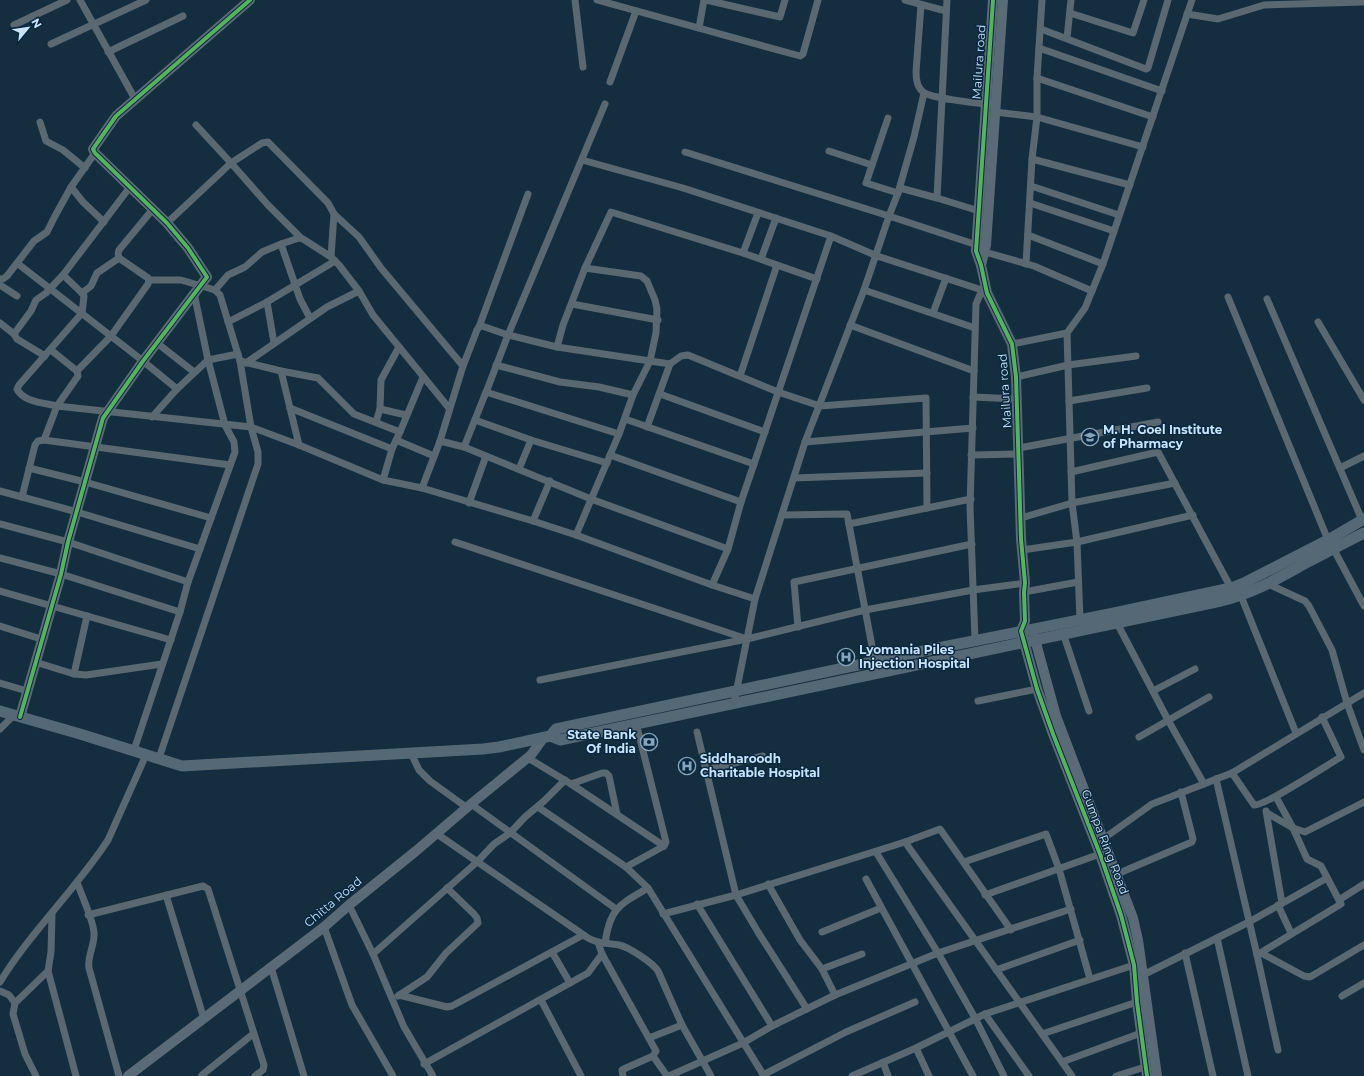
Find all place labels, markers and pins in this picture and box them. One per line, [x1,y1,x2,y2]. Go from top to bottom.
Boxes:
place label: M. H. Goel Institute of Pharmacy [1103,422,1223,451]
school or university icon: M. H. Goel Institute of Pharmacy [1080,427,1100,447]
place label: Lyomania Piles Injection Hospital [859,642,970,671]
hospital icon: Lyomania Piles Injection Hospital [836,647,856,667]
place label: State Bank Of India [567,727,636,756]
bank icon: State Bank Of India [639,732,659,752]
place label: Siddharoodh Charitable Hospital [700,751,820,780]
hospital icon: Siddharoodh Charitable Hospital [677,756,697,776]

